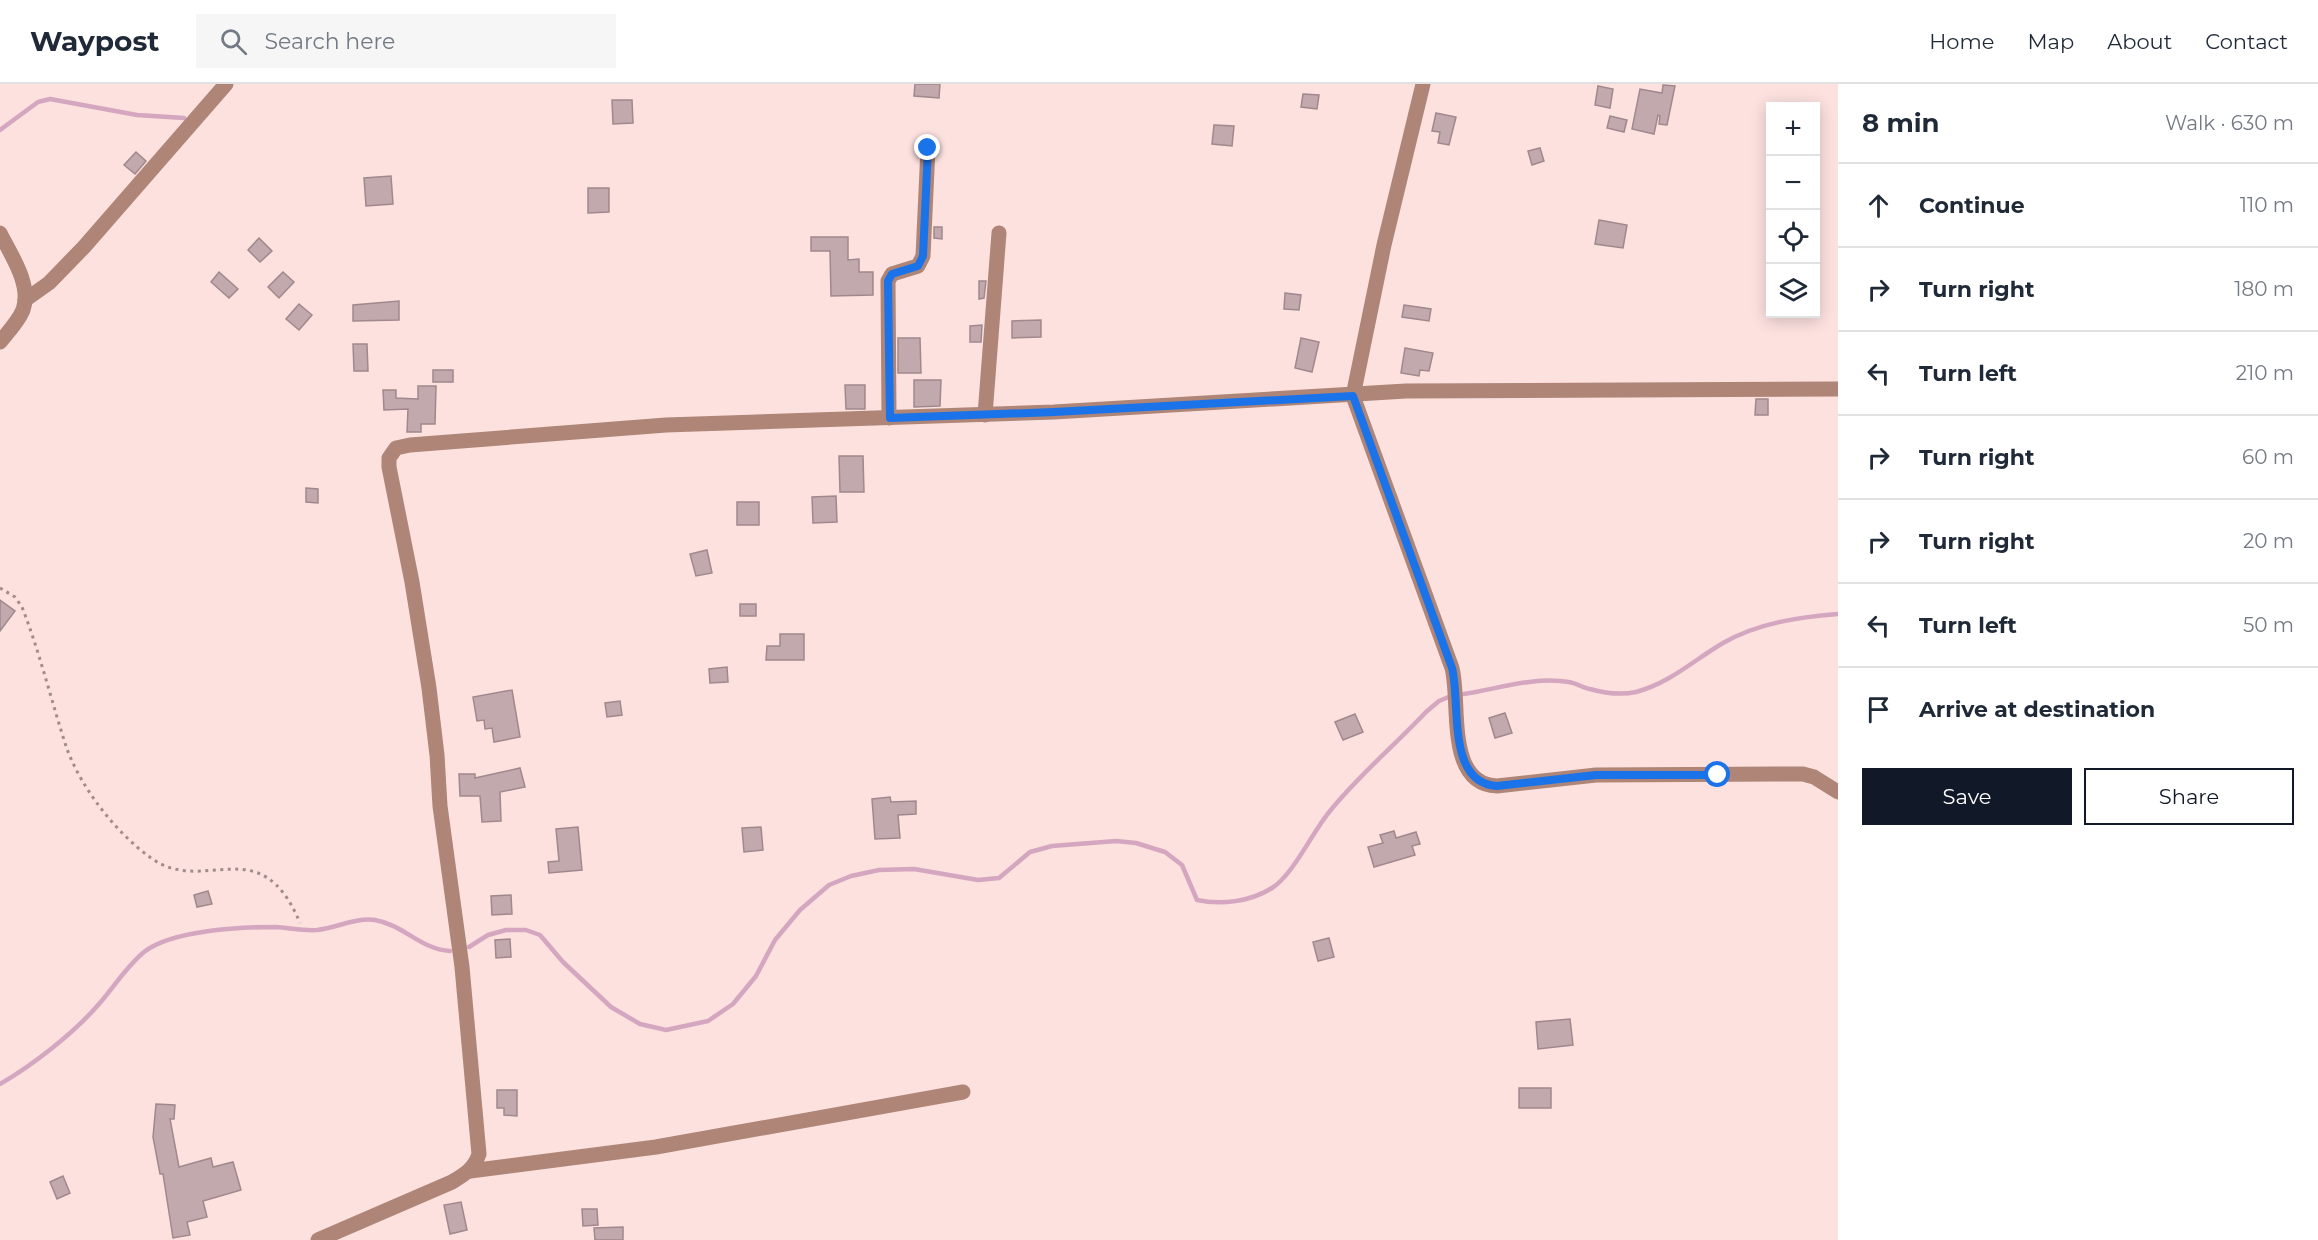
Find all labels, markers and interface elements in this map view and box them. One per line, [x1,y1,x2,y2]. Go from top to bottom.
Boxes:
search box [196,14,616,68]
text: Waypost [30,24,160,58]
icon: search [217,25,250,58]
text: Search here [265,28,395,55]
text: Home [1929,29,1994,54]
text: Map [2027,29,2074,54]
text: About [2107,29,2172,54]
text: Contact [2205,29,2288,54]
map controls [1766,102,1820,318]
button: + [1766,102,1820,156]
text: 8 min [1862,107,1940,139]
text: Walk · 630 m [2165,111,2294,135]
route end [914,134,940,160]
button: − [1766,156,1820,210]
icon: ahead [1862,189,1895,222]
text: Continue [1919,192,2025,219]
text: 110 m [2240,193,2294,217]
button: locate [1766,210,1820,264]
button: layers [1766,264,1820,318]
icon: right [1862,273,1895,306]
text: Turn right [1919,276,2034,303]
text: 180 m [2234,277,2294,301]
icon: left [1862,357,1895,390]
text: Turn left [1919,360,2017,387]
text: 210 m [2236,361,2294,385]
icon: right [1862,441,1895,474]
text: Turn right [1919,444,2034,471]
text: 60 m [2242,445,2294,469]
icon: right [1862,525,1895,558]
text: Turn right [1919,528,2034,555]
text: 20 m [2243,529,2294,553]
icon: left [1862,609,1895,642]
text: Turn left [1919,612,2017,639]
text: 50 m [2243,613,2294,637]
icon: arrive [1862,693,1895,726]
text: Arrive at destination [1919,696,2155,723]
route start [1704,761,1730,787]
button: Save [1862,768,2072,825]
button: Share [2084,768,2294,825]

